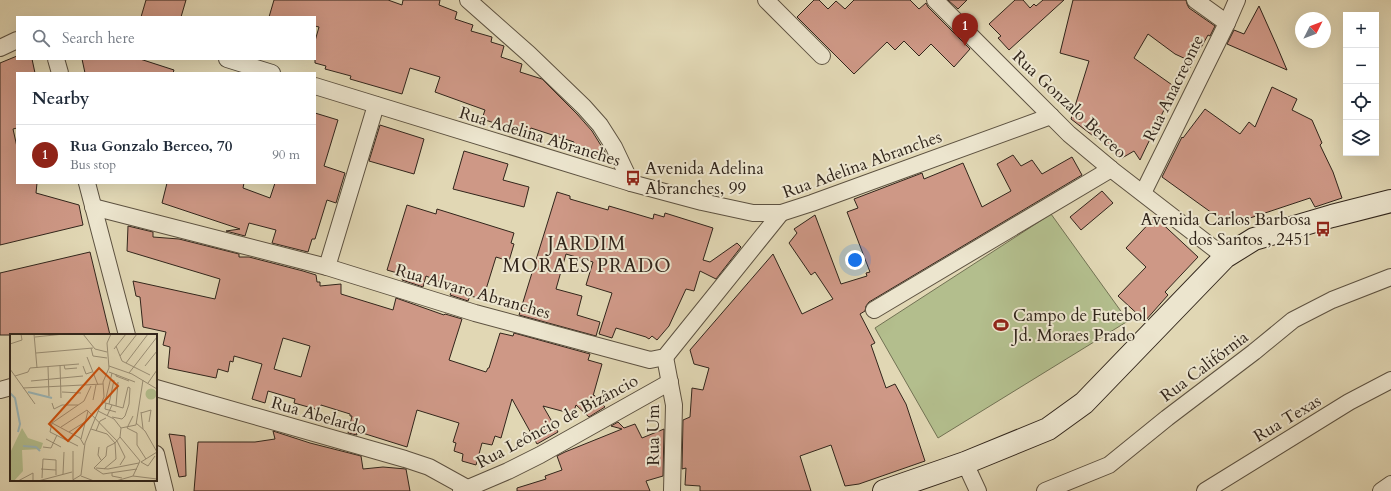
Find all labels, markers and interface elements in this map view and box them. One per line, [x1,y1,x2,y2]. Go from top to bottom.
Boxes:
north arrow [1295,12,1331,48]
map controls [1343,12,1379,156]
button: + [1343,12,1379,48]
pin: 1 [952,13,978,46]
search box [16,16,316,60]
icon: search [30,27,52,49]
text: Search here [62,28,135,48]
street label: Rua Anacreonte [1138,31,1209,145]
street label: Rua Gonzalo Berceo [1008,45,1132,163]
button: − [1343,48,1379,84]
button: locate [1343,84,1379,120]
text: Nearby [32,87,89,110]
street label: Rua Adelina Abranches [456,101,624,172]
button: layers [1343,120,1379,156]
street label: Rua Adelina Abranches [780,125,945,204]
text: Rua Gonzalo Berceo, 70 [70,136,232,156]
text: 1 [42,146,48,164]
text: 90 m [272,146,300,164]
text: Bus stop [70,156,116,174]
place label: Avenida Adelina Abranches, 99 [645,157,764,200]
bus stop icon: Avenida Adelina Abranches, 99 [624,169,642,187]
place label: Avenida Carlos Barbosa dos Santos , 2451 [1140,208,1312,251]
bus stop icon: Avenida Carlos Barbosa dos Santos , 2451 [1314,220,1332,238]
district label: JARDIM MORAES PRADO [502,231,672,279]
your location [845,250,865,270]
street label: Rua Alvaro Abranches [393,258,553,325]
place label: Campo de Futebol Jd. Moraes Prado [1010,304,1147,347]
sports icon: Campo de Futebol Jd. Moraes Prado [992,316,1010,334]
street label: Rua Califórnia [1156,325,1254,407]
inset map [10,334,157,481]
street label: Rua Leôncio de Bizâncio [472,369,642,474]
street label: Rua Texas [1249,389,1325,448]
street label: Rua Abelardo [269,391,369,440]
street label: Rua Um [642,404,665,466]

